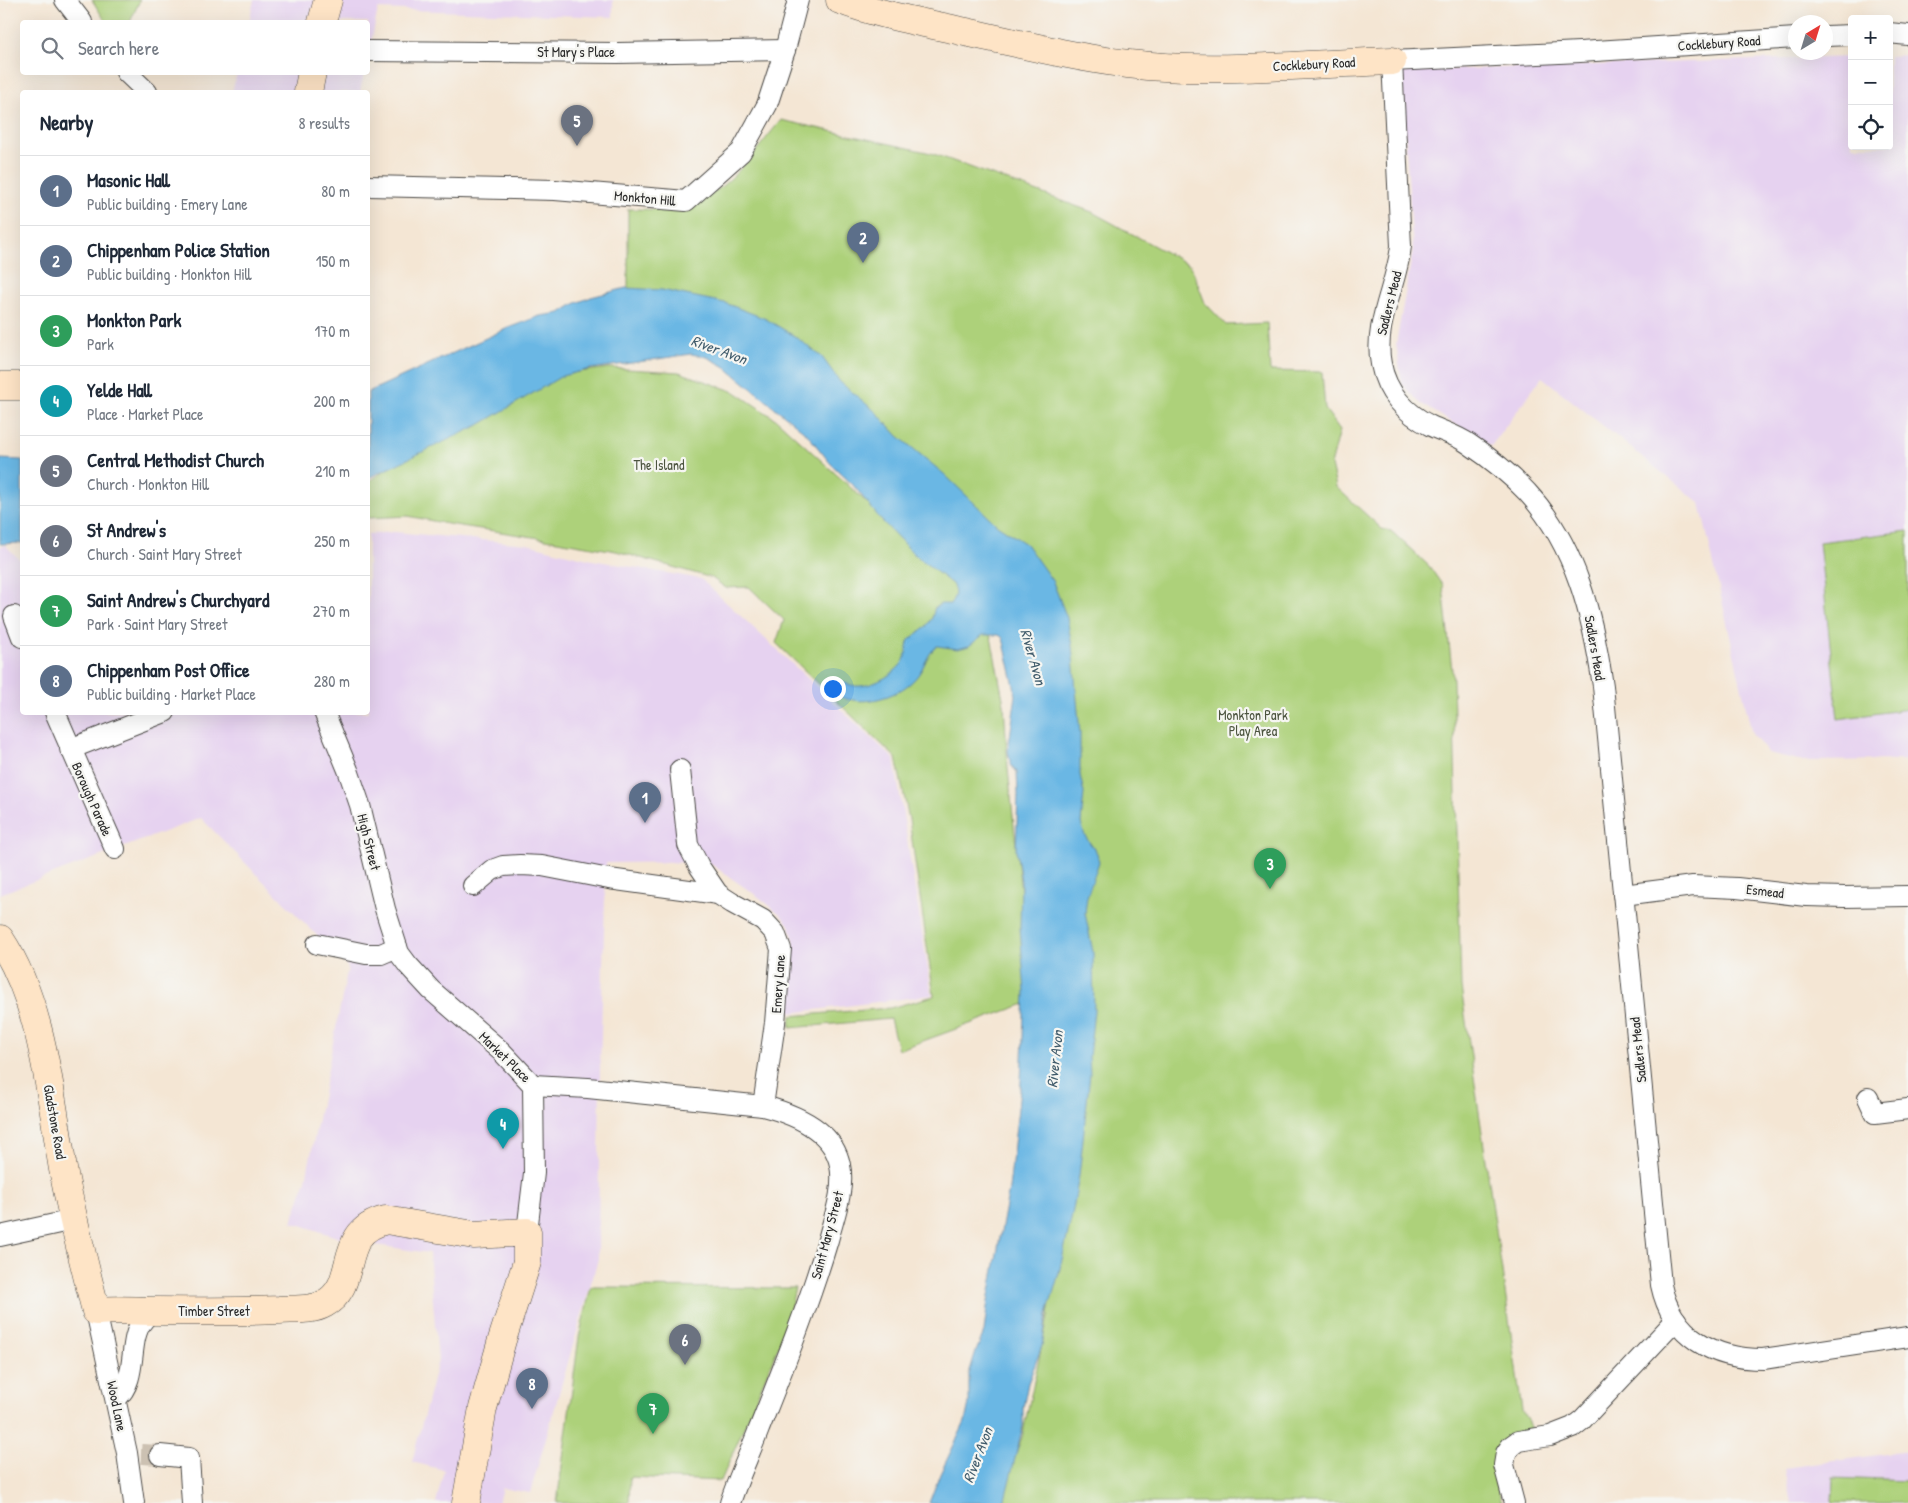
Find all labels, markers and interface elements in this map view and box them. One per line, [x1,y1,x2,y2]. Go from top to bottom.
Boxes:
north arrow [1788,15,1833,60]
map controls [1848,15,1893,150]
button: + [1848,15,1893,60]
search box [20,20,370,75]
street label: Cocklebury Road [1677,30,1761,56]
icon: search [38,34,66,62]
text: Search here [78,35,159,61]
street label: St Mary's Place [537,42,615,62]
street label: Cocklebury Road [1272,52,1356,76]
button: − [1848,60,1893,105]
pin: 5 [561,105,593,146]
button: locate [1848,105,1893,150]
text: Nearby [40,108,93,137]
text: 8 results [298,112,350,134]
text: Masonic Hall [87,167,170,193]
text: 1 [53,180,59,202]
text: 80 m [321,180,350,202]
street label: Monkton Hill [613,185,678,210]
text: Public building · Emery Lane [87,193,248,215]
pin: 2 [847,222,879,263]
text: Chippenham Police Station [87,237,270,263]
text: 2 [52,250,60,272]
text: 150 m [316,250,350,272]
text: Public building · Monkton Hill [87,263,252,285]
street label: Sadlers Mead [1371,268,1406,337]
text: Monkton Park [87,307,181,333]
text: 3 [52,320,60,342]
text: 170 m [315,320,350,342]
water label: River Avon [689,330,751,370]
text: Park [87,333,114,355]
text: Yelde Hall [87,377,152,403]
text: 4 [53,390,59,412]
text: 200 m [314,390,350,412]
text: Place · Market Place [87,403,203,425]
text: Central Methodist Church [87,447,264,473]
park label: The Island [634,455,685,474]
text: 5 [53,460,59,482]
text: 210 m [315,460,350,482]
text: Church · Monkton Hill [87,473,209,495]
text: St Andrew's [87,517,166,543]
text: 6 [53,530,59,552]
text: 250 m [314,530,350,552]
text: Church · Saint Mary Street [87,543,242,565]
text: Saint Andrew's Churchyard [87,587,270,613]
text: 7 [52,600,60,622]
text: 270 m [313,600,350,622]
text: Park · Saint Mary Street [87,613,228,635]
street label: Sadlers Mead [1580,614,1611,682]
water label: River Avon [1015,626,1052,689]
text: Chippenham Post Office [87,657,250,683]
text: 8 [53,670,59,692]
text: 280 m [314,670,350,692]
your location [820,676,846,702]
text: Public building · Market Place [87,683,256,705]
park label: Monkton Park Play Area [1218,705,1288,741]
street label: Borough Parade [67,759,117,839]
pin: 1 [629,782,661,823]
street label: High Street [352,812,386,873]
pin: 3 [1254,848,1286,889]
street label: Esmead [1745,879,1785,902]
street label: Emery Lane [766,954,790,1014]
street label: Sadlers Mead [1625,1016,1650,1084]
street label: Market Place [475,1027,536,1087]
water label: River Avon [1041,1028,1068,1089]
street label: Gladstone Road [40,1083,71,1161]
pin: 4 [487,1108,519,1149]
street label: Saint Mary Street [806,1189,848,1281]
street label: Timber Street [178,1301,250,1320]
pin: 6 [669,1324,701,1365]
pin: 8 [516,1368,548,1409]
street label: Wood Lane [103,1379,132,1433]
pin: 7 [637,1393,669,1434]
water label: River Avon [957,1423,998,1485]

